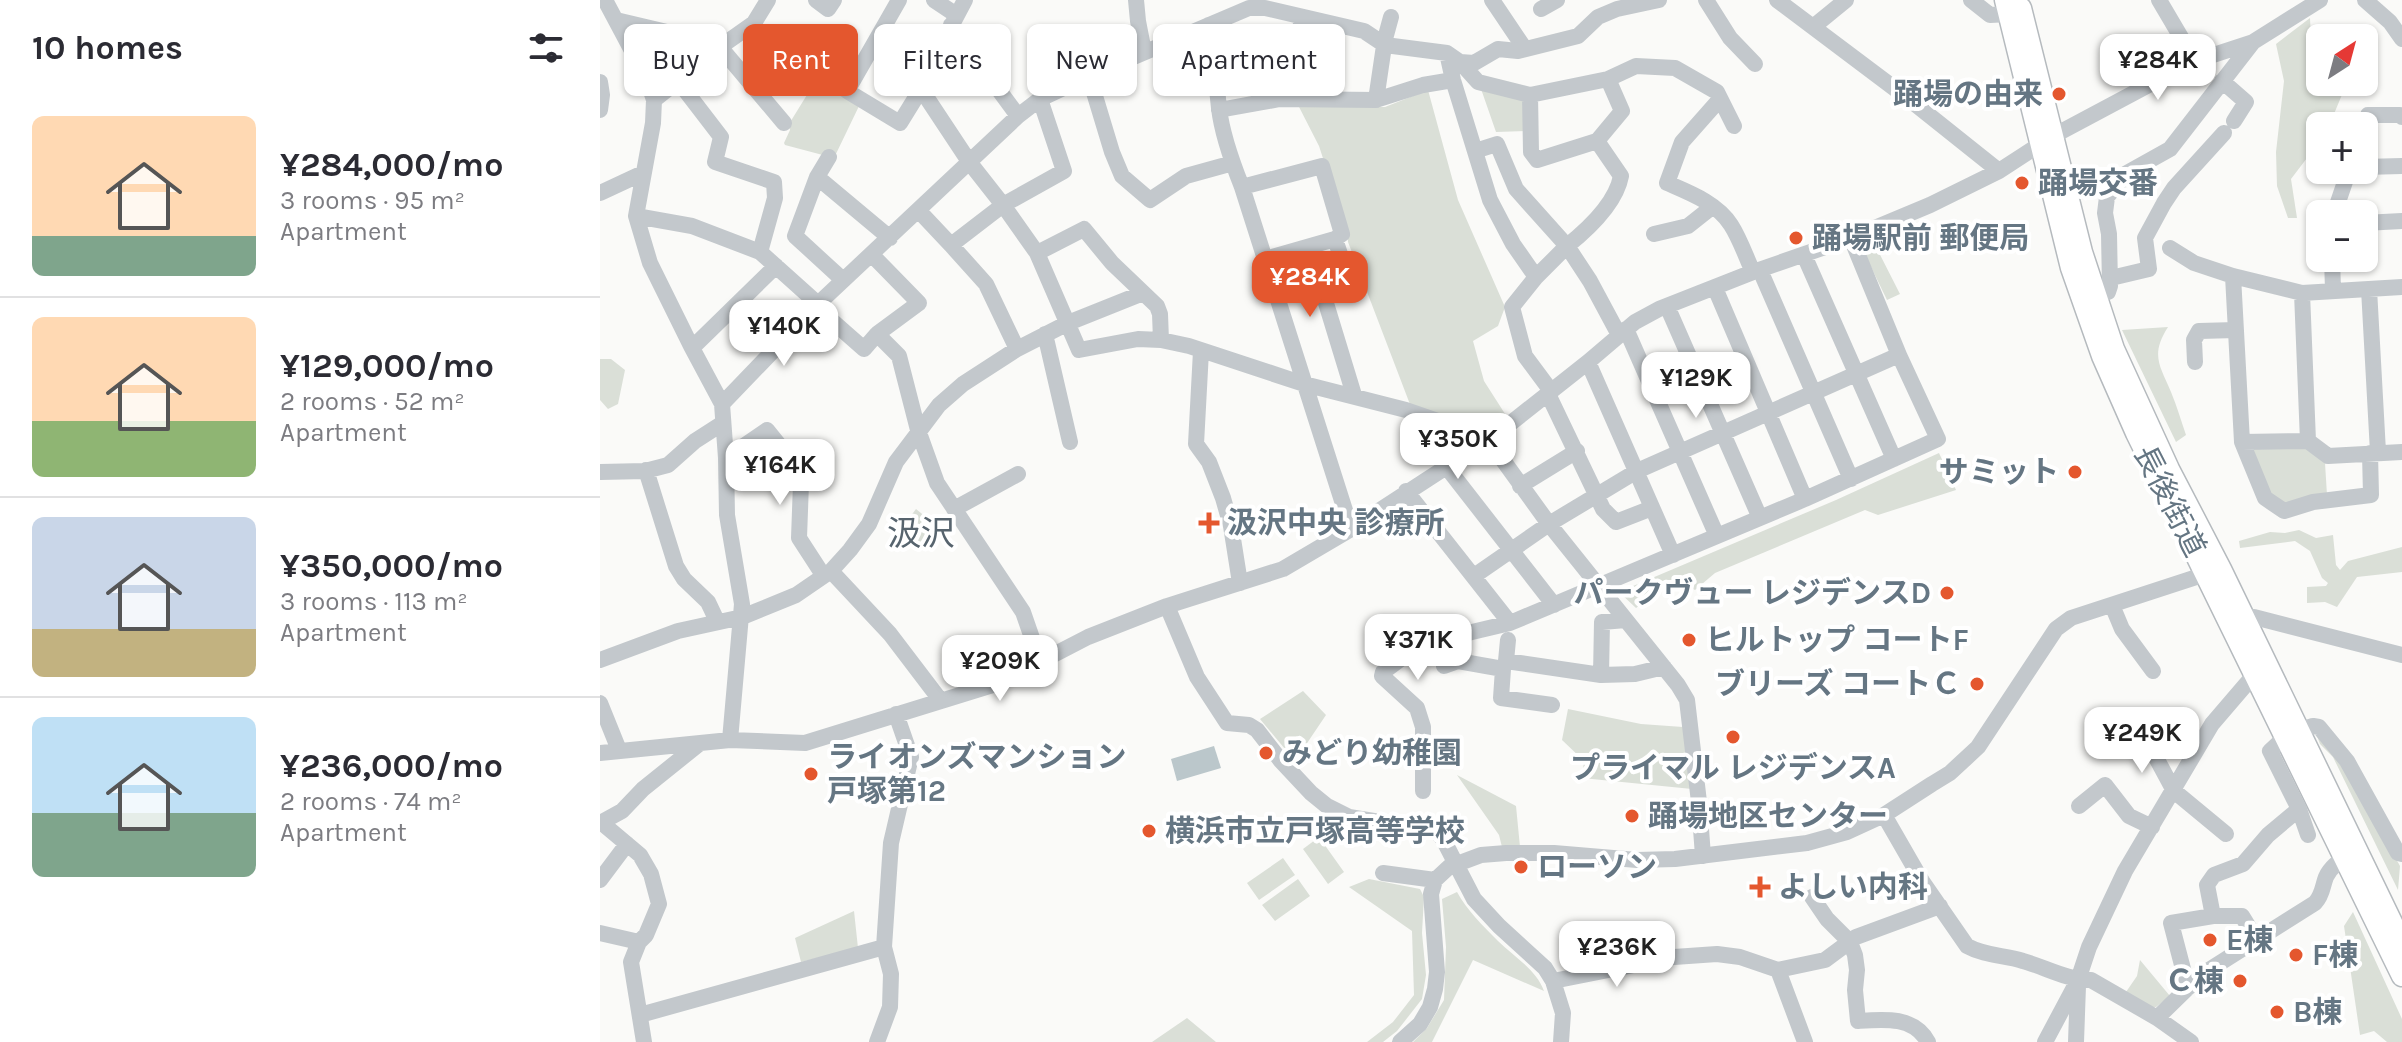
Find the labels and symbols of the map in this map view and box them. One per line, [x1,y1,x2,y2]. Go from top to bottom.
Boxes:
north arrow [2306,24,2378,96]
pin: ¥284K [2102,34,2214,102]
place label: 踊場の由来 [1893,76,2043,112]
marker: 踊場の由来 [2050,85,2068,103]
place label: 踊場交番 [2038,165,2158,201]
marker: 踊場交番 [2013,174,2031,192]
place label: 踊場駅前 郵便局 [1812,220,2030,256]
marker: 踊場駅前 郵便局 [1787,229,1805,247]
pin: ¥284K [1254,251,1366,319]
pin: ¥140K [728,300,840,368]
pin: ¥129K [1640,352,1752,420]
pin: ¥350K [1402,413,1514,481]
pin: ¥164K [724,439,836,507]
street label: 長後街道 [2127,439,2213,563]
place label: サミット [1939,454,2059,490]
marker: サミット [2066,463,2084,481]
place label: 汲沢中央 診療所 [1227,505,1445,541]
marker: 汲沢中央 診療所 [1198,512,1220,534]
district label: 汲沢 [887,514,955,554]
place label: パークヴュー レジデンスD [1573,575,1931,611]
marker: パークヴュー レジデンスD [1938,584,1956,602]
pin: ¥371K [1362,614,1474,682]
place label: ヒルトップ コートF [1705,622,1969,658]
marker: ヒルトップ コートF [1680,631,1698,649]
pin: ¥209K [944,635,1056,703]
place label: ブリーズ コートＣ [1715,666,1961,702]
marker: ブリーズ コートＣ [1968,675,1986,693]
pin: ¥249K [2086,707,2198,775]
marker: プライマル レジデンスA [1724,728,1742,746]
place label: みどり幼稚園 [1282,735,1462,771]
place label: ライオンズマンション 戸塚第12 [827,739,1126,809]
marker: みどり幼稚園 [1257,744,1275,762]
place label: プライマル レジデンスA [1570,750,1896,786]
marker: ライオンズマンション 戸塚第12 [802,765,820,783]
place label: 踊場地区センター [1648,798,1888,834]
marker: 踊場地区センター [1623,807,1641,825]
place label: 横浜市立戸塚高等学校 [1165,813,1465,849]
marker: 横浜市立戸塚高等学校 [1140,822,1158,840]
place label: ローソン [1537,849,1657,885]
marker: ローソン [1512,858,1530,876]
place label: よしい内科 [1778,869,1928,905]
marker: よしい内科 [1749,876,1771,898]
pin: ¥236K [1561,921,1673,989]
place label: E棟 [2226,922,2274,958]
marker: E棟 [2201,931,2219,949]
place label: F棟 [2312,937,2358,973]
marker: F棟 [2287,946,2305,964]
place label: Ｃ棟 [2164,963,2224,999]
marker: Ｃ棟 [2231,972,2249,990]
place label: B棟 [2293,994,2342,1030]
marker: B棟 [2268,1003,2286,1021]

